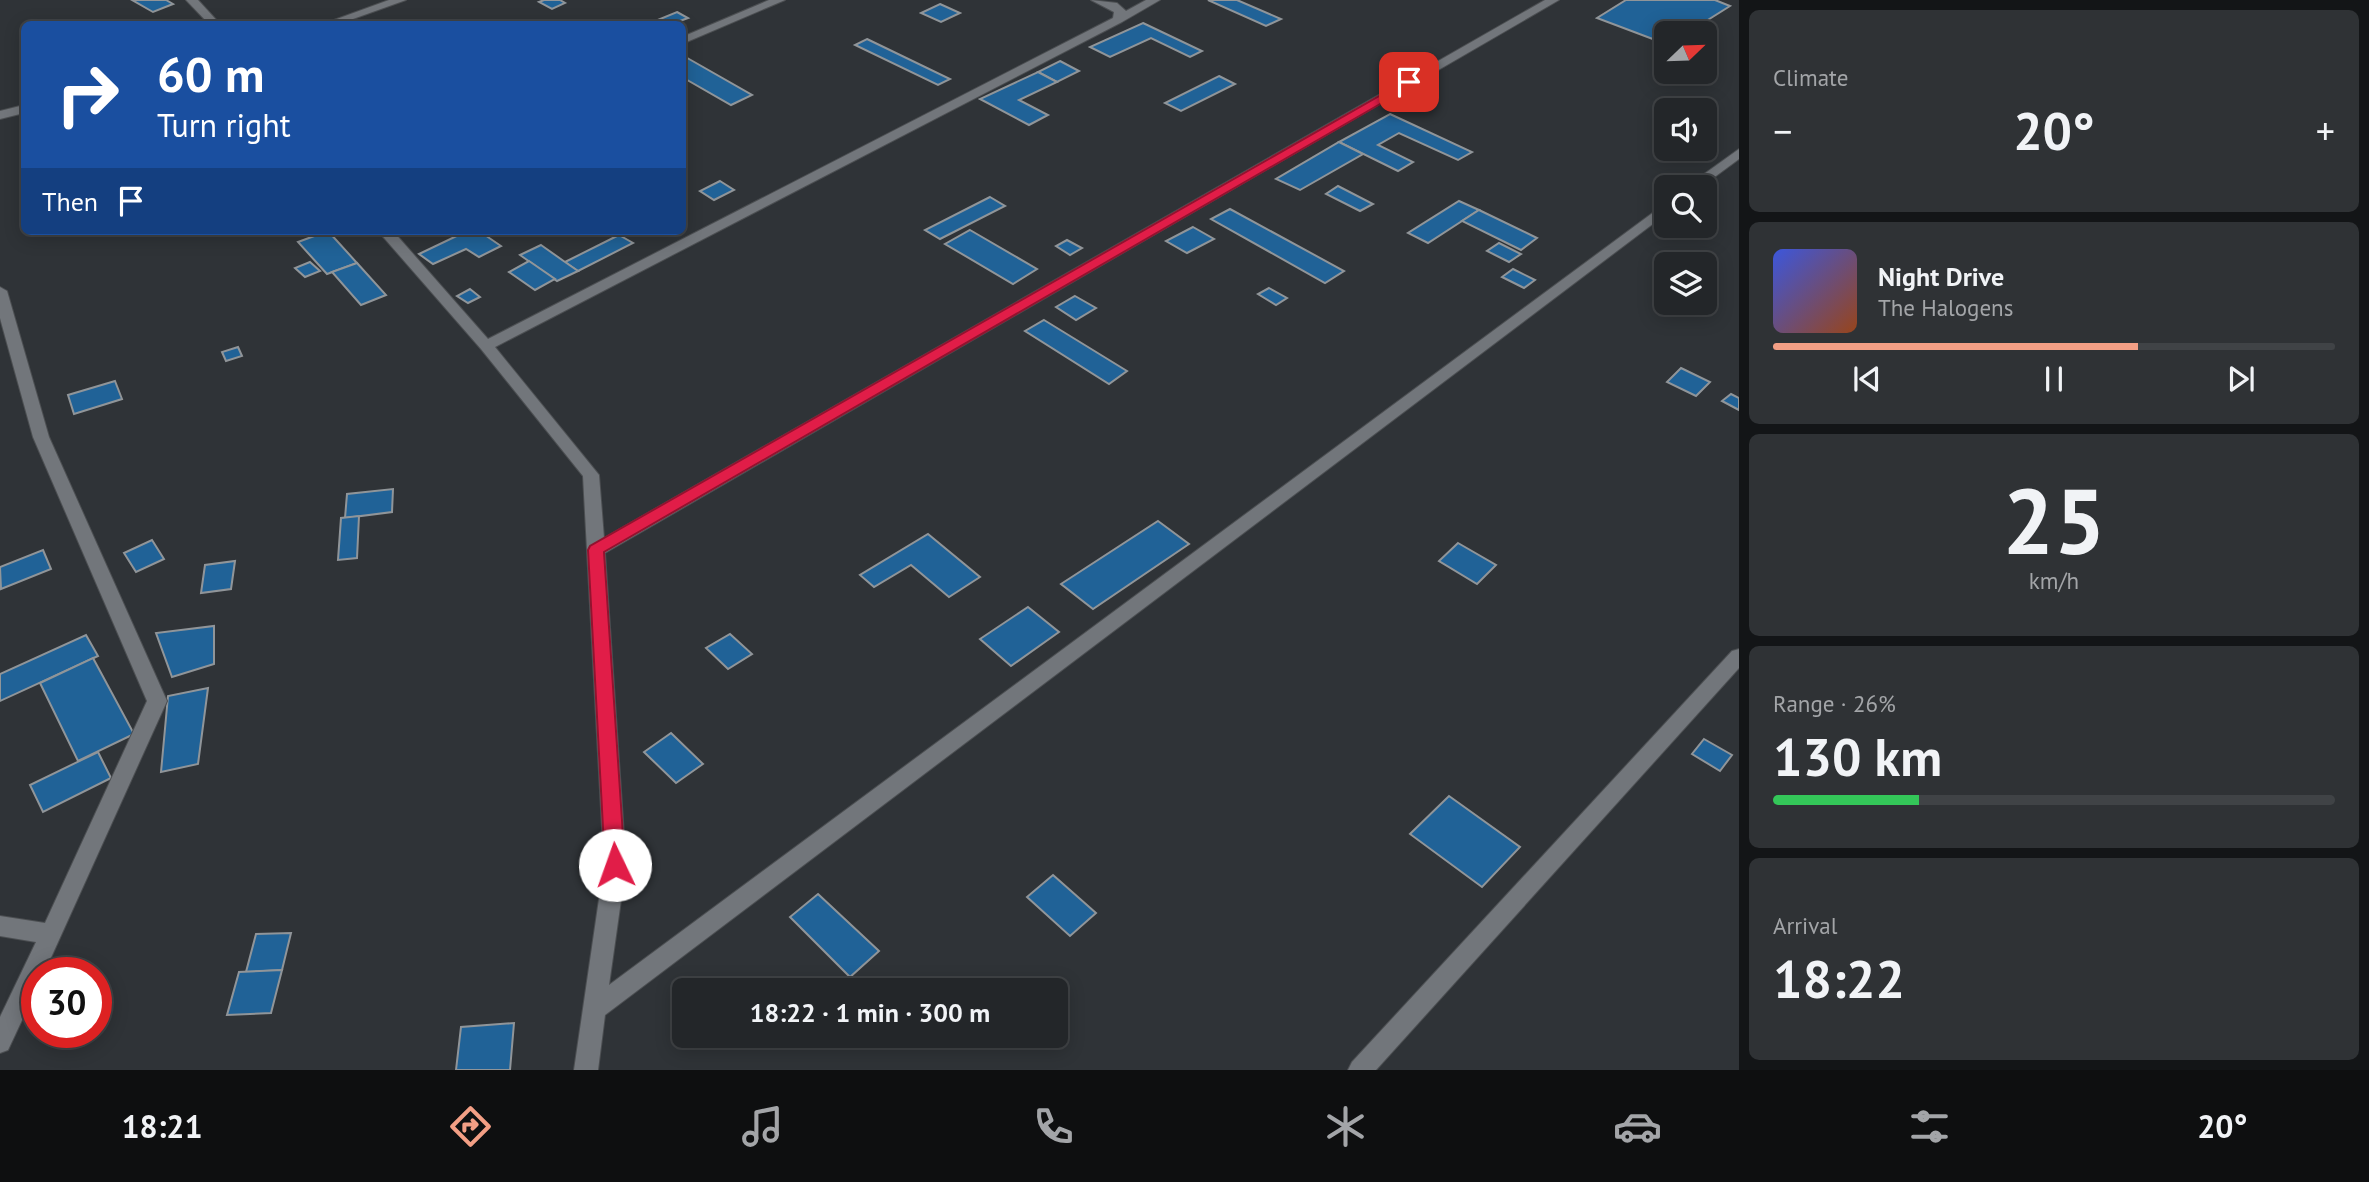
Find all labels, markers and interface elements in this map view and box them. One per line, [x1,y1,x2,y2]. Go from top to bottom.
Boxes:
north arrow [1654,21,1717,84]
map controls [1654,21,1717,315]
text: 60 m [157,42,264,106]
icon: right [42,49,133,140]
pin [1379,52,1439,112]
icon: arrive [1390,63,1428,101]
text: Climate [1773,63,1848,92]
text: 20° [2013,97,2095,164]
button: sound [1654,98,1717,161]
text: Turn right [157,104,291,146]
text: − [1773,106,1792,155]
text: + [2316,106,2335,155]
button: search [1654,175,1717,238]
icon: arrive [112,182,150,220]
text: Then [42,185,98,218]
button: layers [1654,252,1717,315]
text: Night Drive [1878,260,2004,293]
text: The Halogens [1878,293,2013,322]
icon: previous [1848,360,1886,398]
icon: pause [2035,360,2073,398]
icon: next [2222,360,2260,398]
text: 25 [2002,461,2106,579]
text: km/h [2029,566,2079,595]
text: Range · 26% [1773,689,1896,718]
text: 130 km [1773,723,1942,790]
position arrow [578,828,652,902]
text: Arrival [1773,911,1837,940]
text: 18:22 [1773,945,1905,1012]
speed limit sign: 30 [21,957,112,1048]
text: 18:22 · 1 min · 300 m [750,996,990,1029]
icon: directions [446,1102,495,1151]
icon: music [738,1102,787,1151]
icon: phone [1029,1102,1078,1151]
icon: climate [1321,1102,1370,1151]
icon: car [1613,1102,1662,1151]
icon: filters [1905,1102,1954,1151]
text: 18:21 [121,1105,203,1147]
text: 20° [2197,1105,2248,1147]

